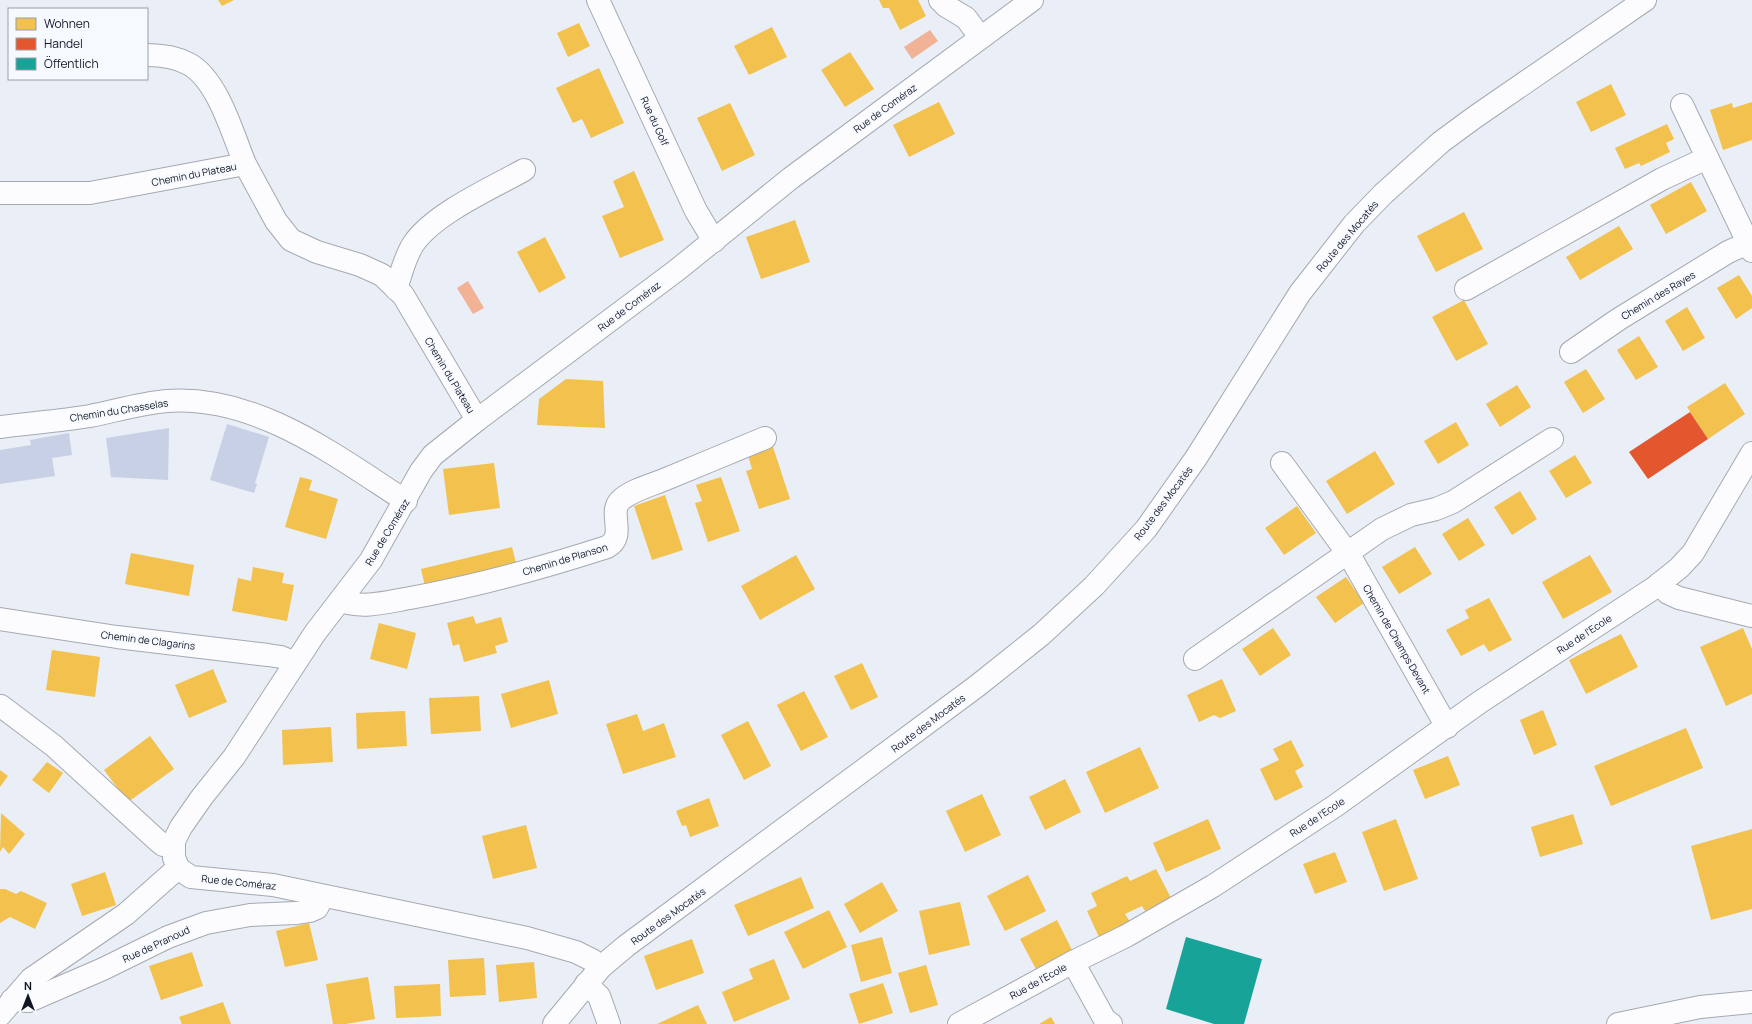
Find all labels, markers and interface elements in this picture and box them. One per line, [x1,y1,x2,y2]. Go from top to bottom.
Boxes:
legend [8,8,148,80]
text: Wohnen [44,15,90,32]
text: Handel [44,35,83,52]
text: Öffentlich [44,55,99,72]
street label: Rue de Coméraz [850,80,920,136]
street label: Rue du Golf [637,94,673,148]
street label: Chemin du Plateau [150,159,238,189]
street label: Route des Mocatés [1313,197,1381,275]
street label: Chemin des Rayes [1618,267,1698,323]
street label: Rue de Coméraz [595,278,663,334]
street label: Chemin du Plateau [422,334,478,416]
street label: Chemin du Chasselas [69,395,169,425]
street label: Route des Mocatés [1131,463,1195,543]
street label: Rue de Coméraz [362,496,412,568]
street label: Chemin de Planson [521,539,609,579]
street label: Chemin de Champs Devant [1360,582,1434,696]
street label: Rue de l'Ecole [1554,611,1614,657]
street label: Chemin de Clagarins [100,627,196,653]
street label: Route des Mocatés [888,691,968,755]
street label: Rue de l'Ecole [1287,794,1347,840]
street label: Rue de Coméraz [201,871,277,893]
street label: Route des Mocatés [628,884,708,948]
street label: Rue de Pranoud [120,922,192,966]
street label: Rue de l'Ecole [1007,959,1069,1002]
north arrow [8,976,48,1016]
text: N [24,978,32,993]

